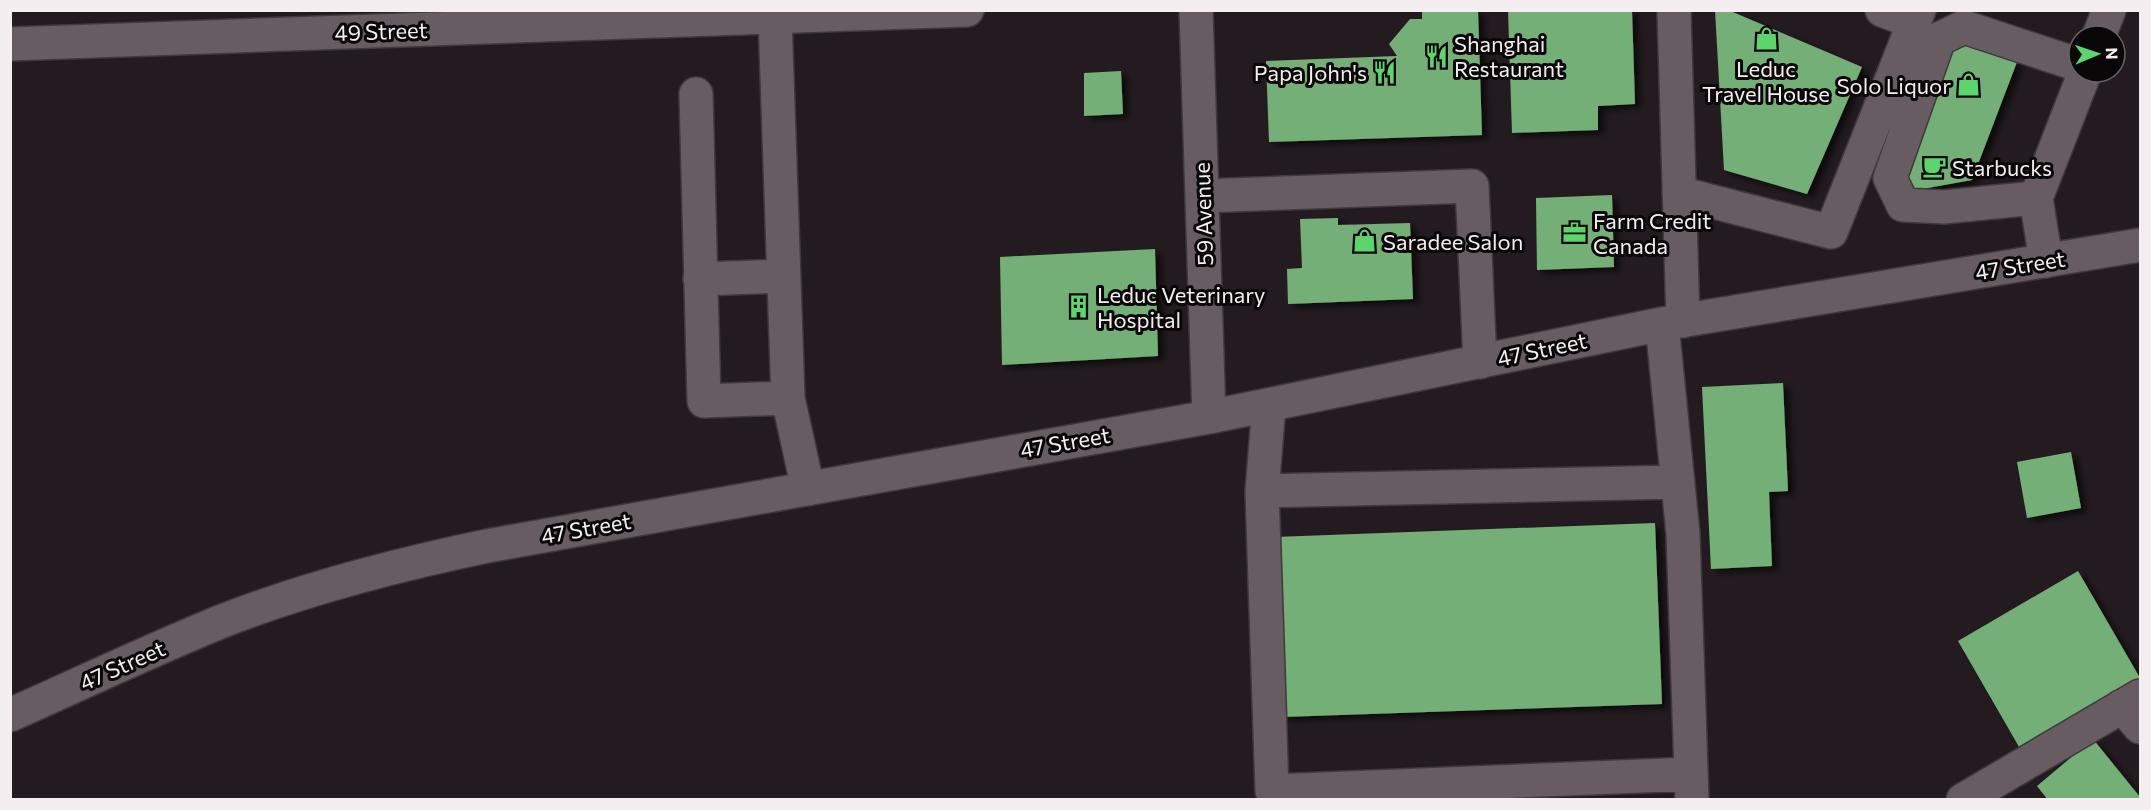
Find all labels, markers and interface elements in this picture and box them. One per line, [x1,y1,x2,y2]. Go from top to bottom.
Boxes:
street label: 49 Street [334,16,428,46]
north arrow [2067,24,2127,84]
shop icon: Leduc Travel House [1753,26,1779,52]
place label: Shanghai Restaurant [1454,30,1564,82]
restaurant icon: Shanghai Restaurant [1423,43,1449,69]
text: N [2103,47,2122,60]
place label: Leduc Travel House [1702,55,1830,107]
place label: Papa John's [1254,59,1367,86]
restaurant icon: Papa John's [1372,59,1398,85]
place label: Solo Liquor [1837,72,1951,99]
shop icon: Solo Liquor [1956,72,1982,98]
cafe icon: Starbucks [1921,154,1947,180]
place label: Starbucks [1952,154,2052,181]
street label: 59 Avenue [1188,162,1218,266]
place label: Farm Credit Canada [1593,207,1711,259]
office icon: Farm Credit Canada [1562,220,1588,246]
shop icon: Saradee Salon [1352,228,1378,254]
place label: Saradee Salon [1383,228,1523,255]
street label: 47 Street [1973,245,2067,285]
place label: Leduc Veterinary Hospital [1097,281,1266,333]
building icon: Leduc Veterinary Hospital [1066,294,1092,320]
street label: 47 Street [1495,326,1589,372]
street label: 47 Street [1018,421,1112,463]
street label: 47 Street [539,507,633,549]
street label: 47 Street [75,634,169,696]

